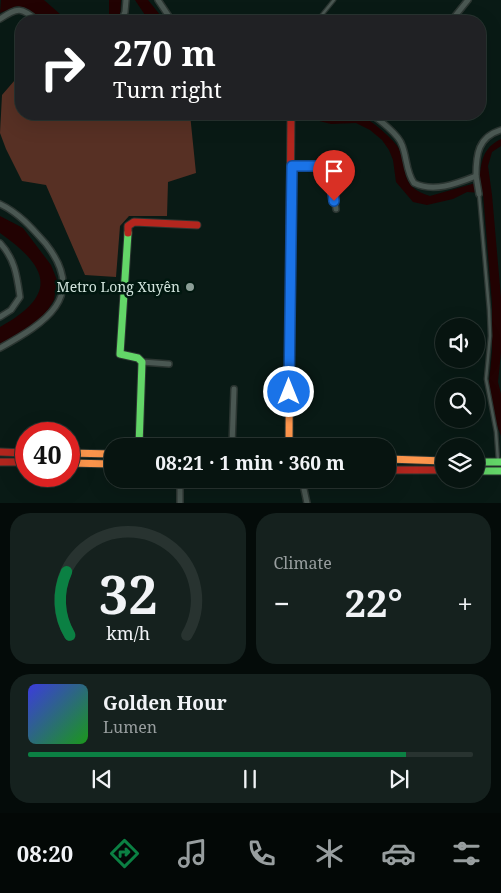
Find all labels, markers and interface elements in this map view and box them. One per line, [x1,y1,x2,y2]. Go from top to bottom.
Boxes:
text: 270 m [113,29,216,76]
icon: right [30,35,95,100]
text: Turn right [113,74,222,104]
pin [313,150,355,201]
icon: arrive [320,157,348,185]
place label: Metro Long Xuyên [57,277,180,296]
marker: Metro Long Xuyên [184,281,196,293]
map controls [435,318,485,488]
button: sound [435,318,485,368]
position arrow [262,365,314,417]
button: search [435,378,485,428]
speed limit sign: 40 [15,422,80,487]
button: layers [435,438,485,488]
text: 08:21 · 1 min · 360 m [155,450,345,476]
text: Climate [274,552,332,574]
text: 32 [98,558,157,629]
text: 22° [344,576,403,628]
text: − [274,584,290,622]
text: + [457,584,473,622]
text: km/h [106,621,150,645]
text: Golden Hour [103,690,227,716]
text: Lumen [103,716,157,738]
icon: previous [88,765,116,793]
icon: pause [236,765,264,793]
icon: next [385,765,413,793]
icon: directions [107,836,142,871]
icon: music [175,836,210,871]
icon: phone [244,836,279,871]
icon: climate [312,836,347,871]
icon: car [381,836,416,871]
icon: filters [449,836,484,871]
text: 08:20 [17,838,73,868]

